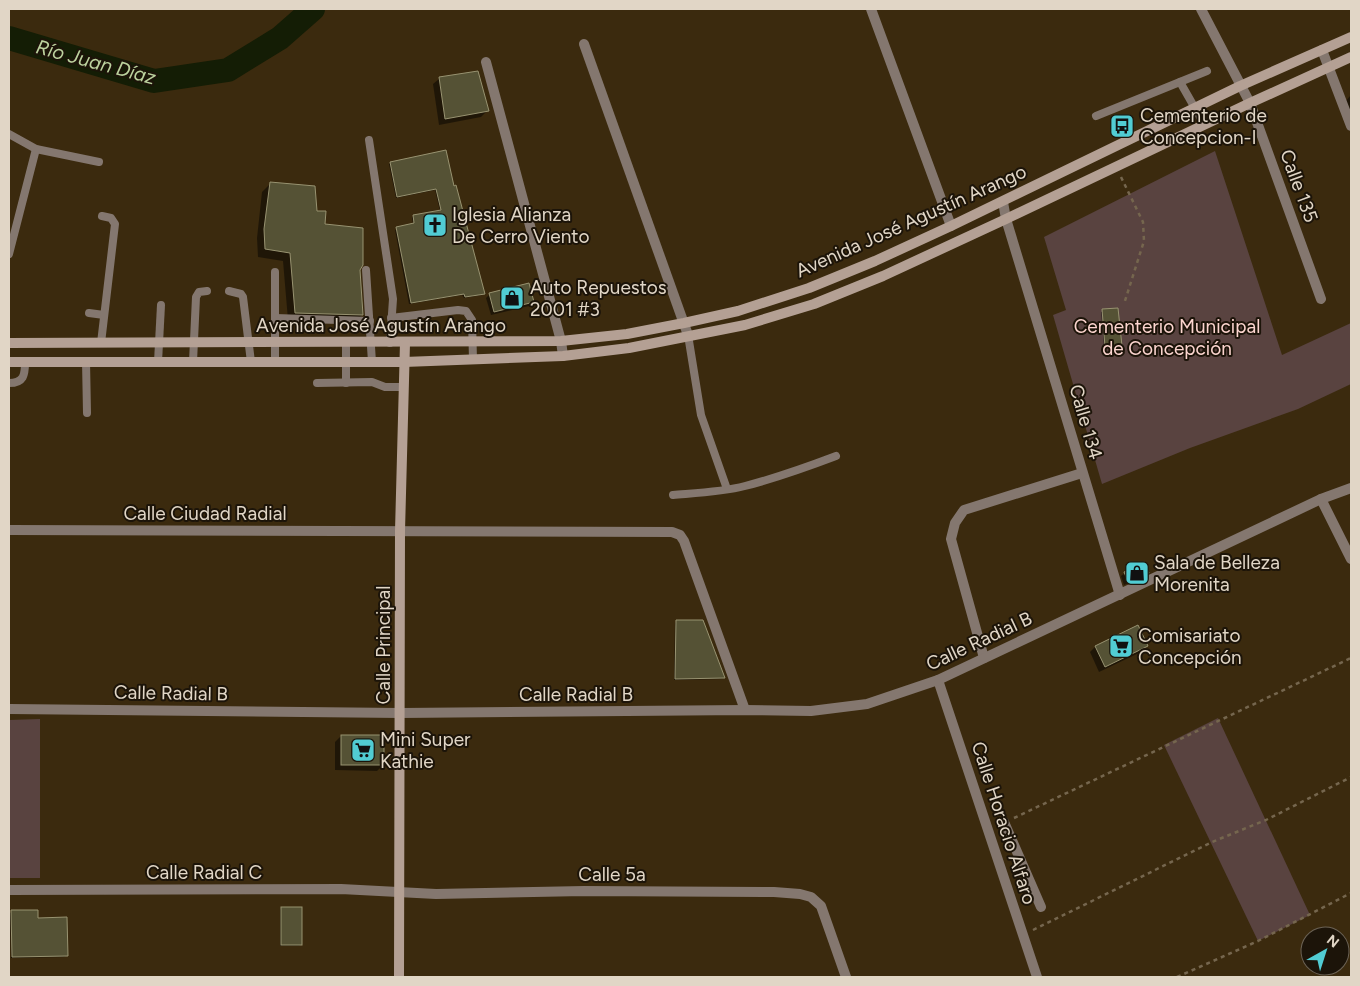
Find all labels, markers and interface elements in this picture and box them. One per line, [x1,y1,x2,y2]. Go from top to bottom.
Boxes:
water label: Río Juan Díaz [33,34,159,90]
place label: Cementerio de Concepcion-I [1140,104,1267,149]
bus stop icon: Cementerio de Concepcion-I [1109,113,1135,139]
street label: Calle 135 [1275,146,1323,226]
street label: Avenida José Agustín Arango [792,160,1030,282]
place label: Iglesia Alianza De Cerro Viento [452,203,589,248]
church icon: Iglesia Alianza De Cerro Viento [422,212,448,238]
place label: Auto Repuestos 2001 #3 [530,276,667,321]
shop icon: Auto Repuestos 2001 #3 [499,285,525,311]
street label: Avenida José Agustín Arango [256,314,506,337]
park label: Cementerio Municipal de Concepción [1074,315,1260,360]
street label: Calle 134 [1064,382,1108,462]
street label: Calle Ciudad Radial [123,502,287,525]
place label: Sala de Belleza Morenita [1154,551,1280,596]
shop icon: Sala de Belleza Morenita [1124,560,1150,586]
street label: Calle Principal [372,586,395,704]
street label: Calle Radial B [922,606,1036,676]
place label: Comisariato Concepción [1138,624,1242,669]
supermarket icon: Comisariato Concepción [1108,633,1134,659]
street label: Calle Radial B [114,681,228,705]
street label: Calle Radial B [519,683,633,706]
place label: Mini Super Kathie [380,728,471,773]
supermarket icon: Mini Super Kathie [350,737,376,763]
street label: Calle Horacio Alfaro [967,739,1041,907]
street label: Calle Radial C [146,861,262,884]
street label: Calle 5a [578,863,646,886]
north arrow [1300,926,1350,976]
text: N [1323,931,1342,951]

